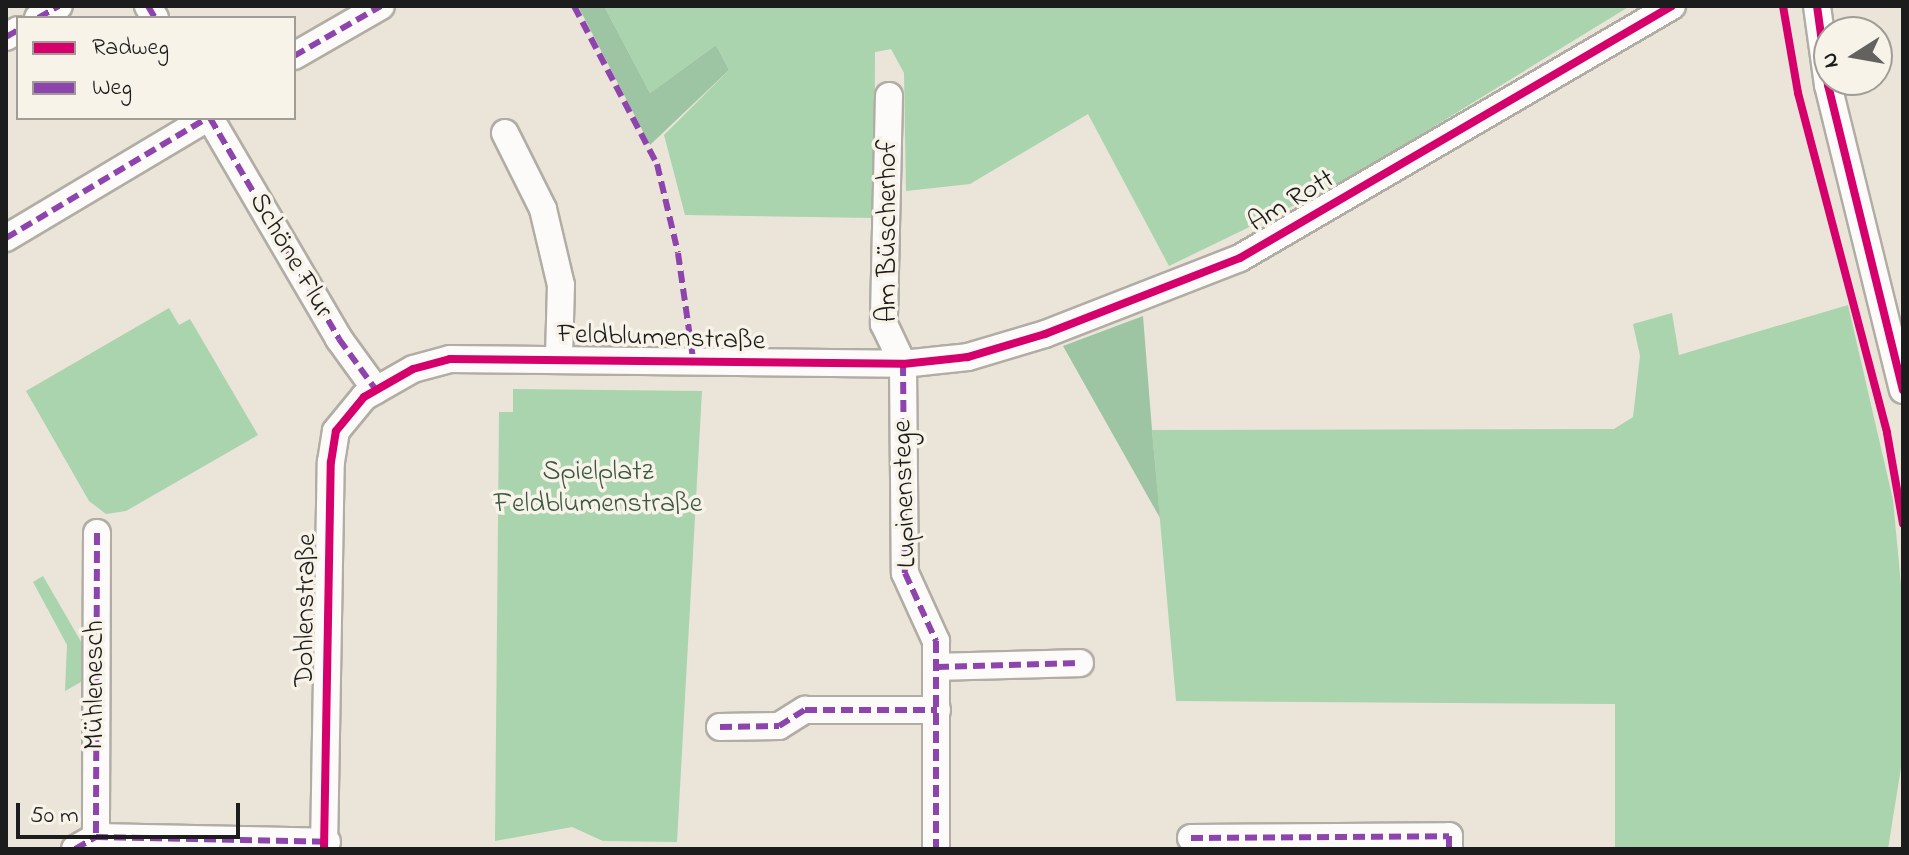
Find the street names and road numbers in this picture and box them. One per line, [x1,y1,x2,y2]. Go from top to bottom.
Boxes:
street label: Am Büscherhof [872,140,906,322]
street label: Am Rott [1243,163,1341,241]
street label: Schöne Flur [241,187,339,325]
street label: Feldblumenstraße [556,319,766,359]
street label: Lupinenstege [887,419,925,569]
street label: Dohlenstraße [289,533,325,687]
street label: Mühlenesch [79,620,113,750]

